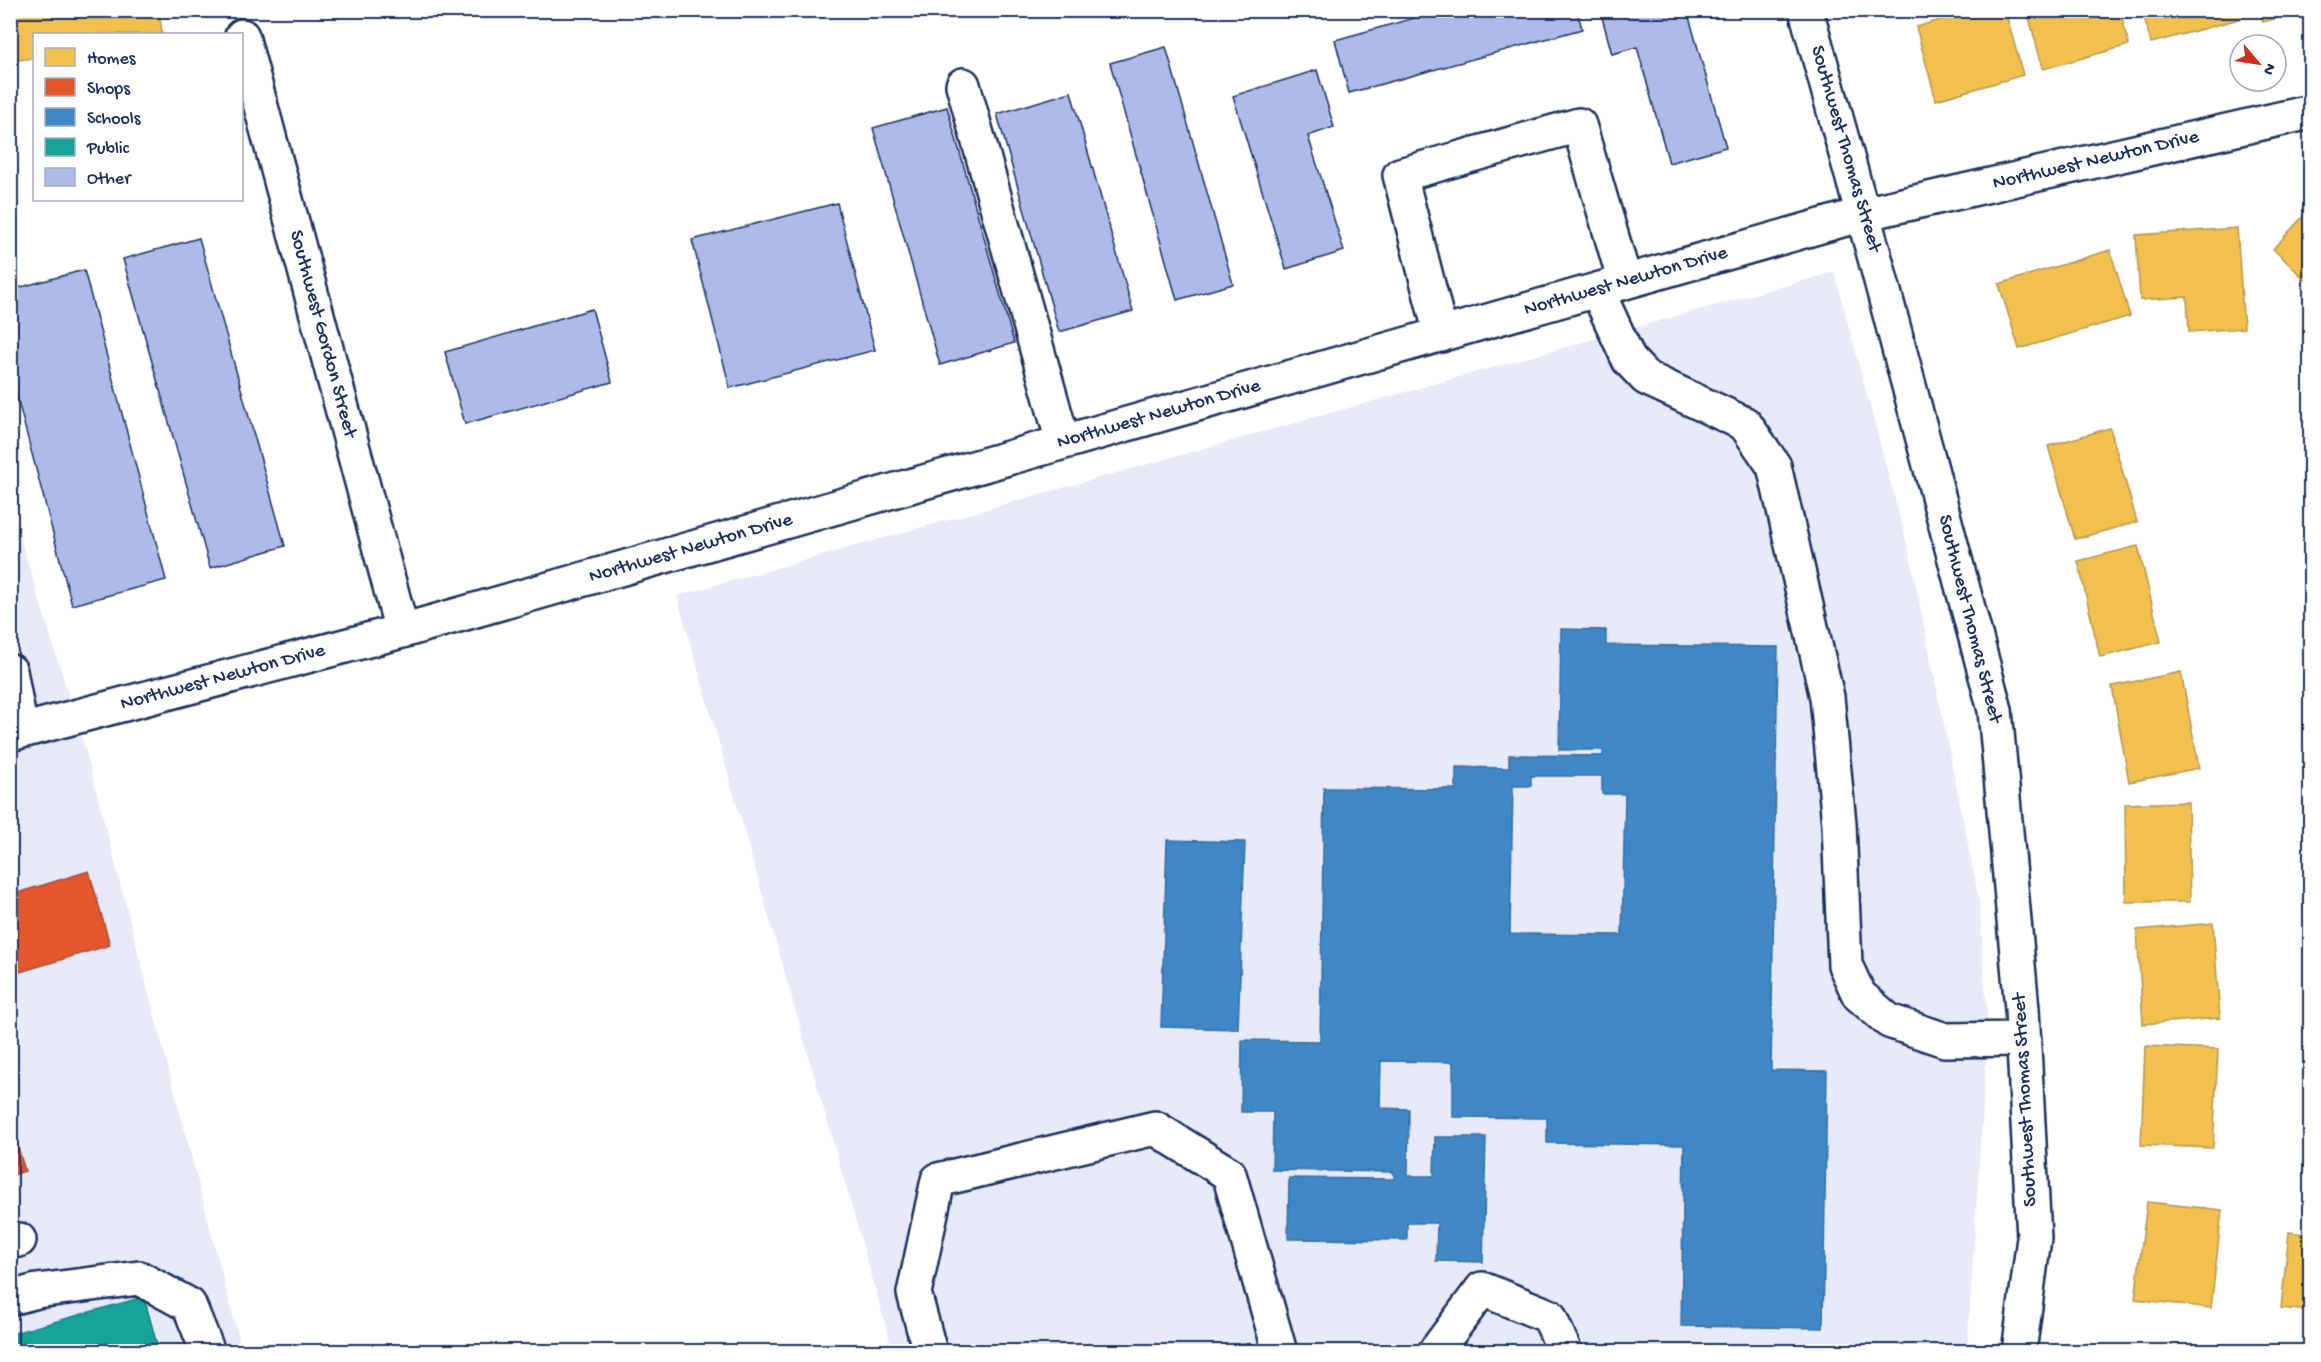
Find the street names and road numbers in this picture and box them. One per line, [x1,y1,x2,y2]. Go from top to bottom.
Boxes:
street label: Southwest Thomas Street [1805,43,1886,257]
street label: Northwest Newton Drive [1991,126,2202,196]
street label: Southwest Gordon Street [283,228,361,442]
street label: Northwest Newton Drive [1522,242,1731,322]
street label: Northwest Newton Drive [1055,375,1264,455]
street label: Northwest Newton Drive [587,509,796,589]
street label: Southwest Thomas Street [1932,513,2006,727]
street label: Northwest Newton Drive [118,639,328,716]
street label: Southwest Thomas Street [2009,991,2043,1207]

